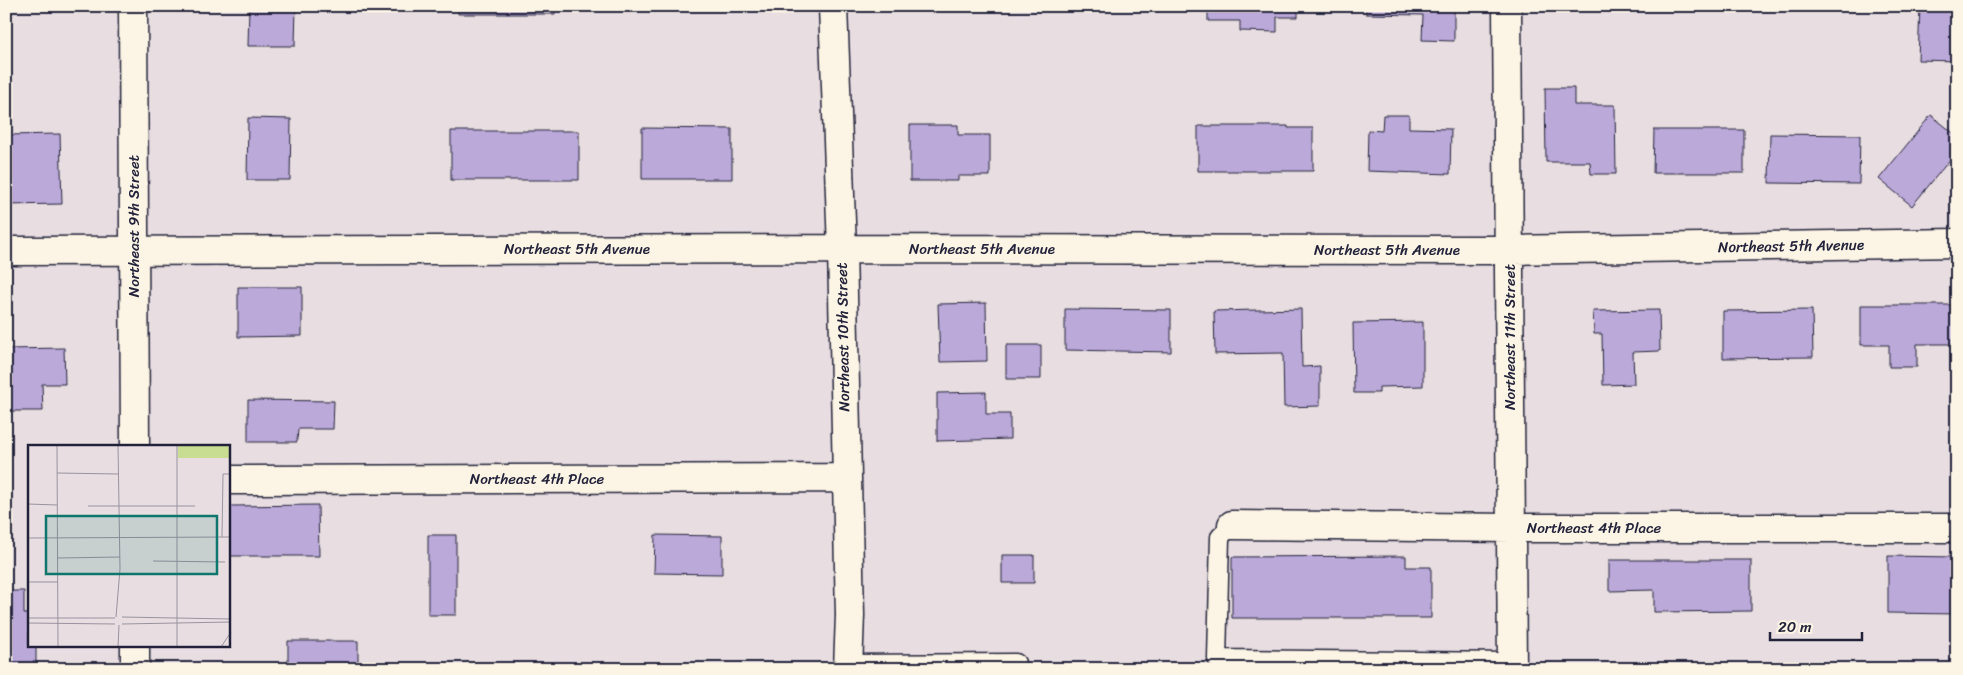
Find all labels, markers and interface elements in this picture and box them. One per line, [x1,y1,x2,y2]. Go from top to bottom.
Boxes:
street label: Northeast 9th Street [121,154,147,297]
street label: Northeast 5th Avenue [1718,232,1864,260]
street label: Northeast 5th Avenue [504,236,650,262]
street label: Northeast 5th Avenue [909,236,1055,262]
street label: Northeast 5th Avenue [1314,237,1460,263]
street label: Northeast 10th Street [829,262,857,412]
street label: Northeast 11th Street [1497,264,1523,410]
inset map [28,445,230,648]
street label: Northeast 4th Place [470,466,605,492]
street label: Northeast 4th Place [1527,515,1662,541]
scale bar [1770,610,1863,642]
text: 20 m [1778,614,1812,640]

